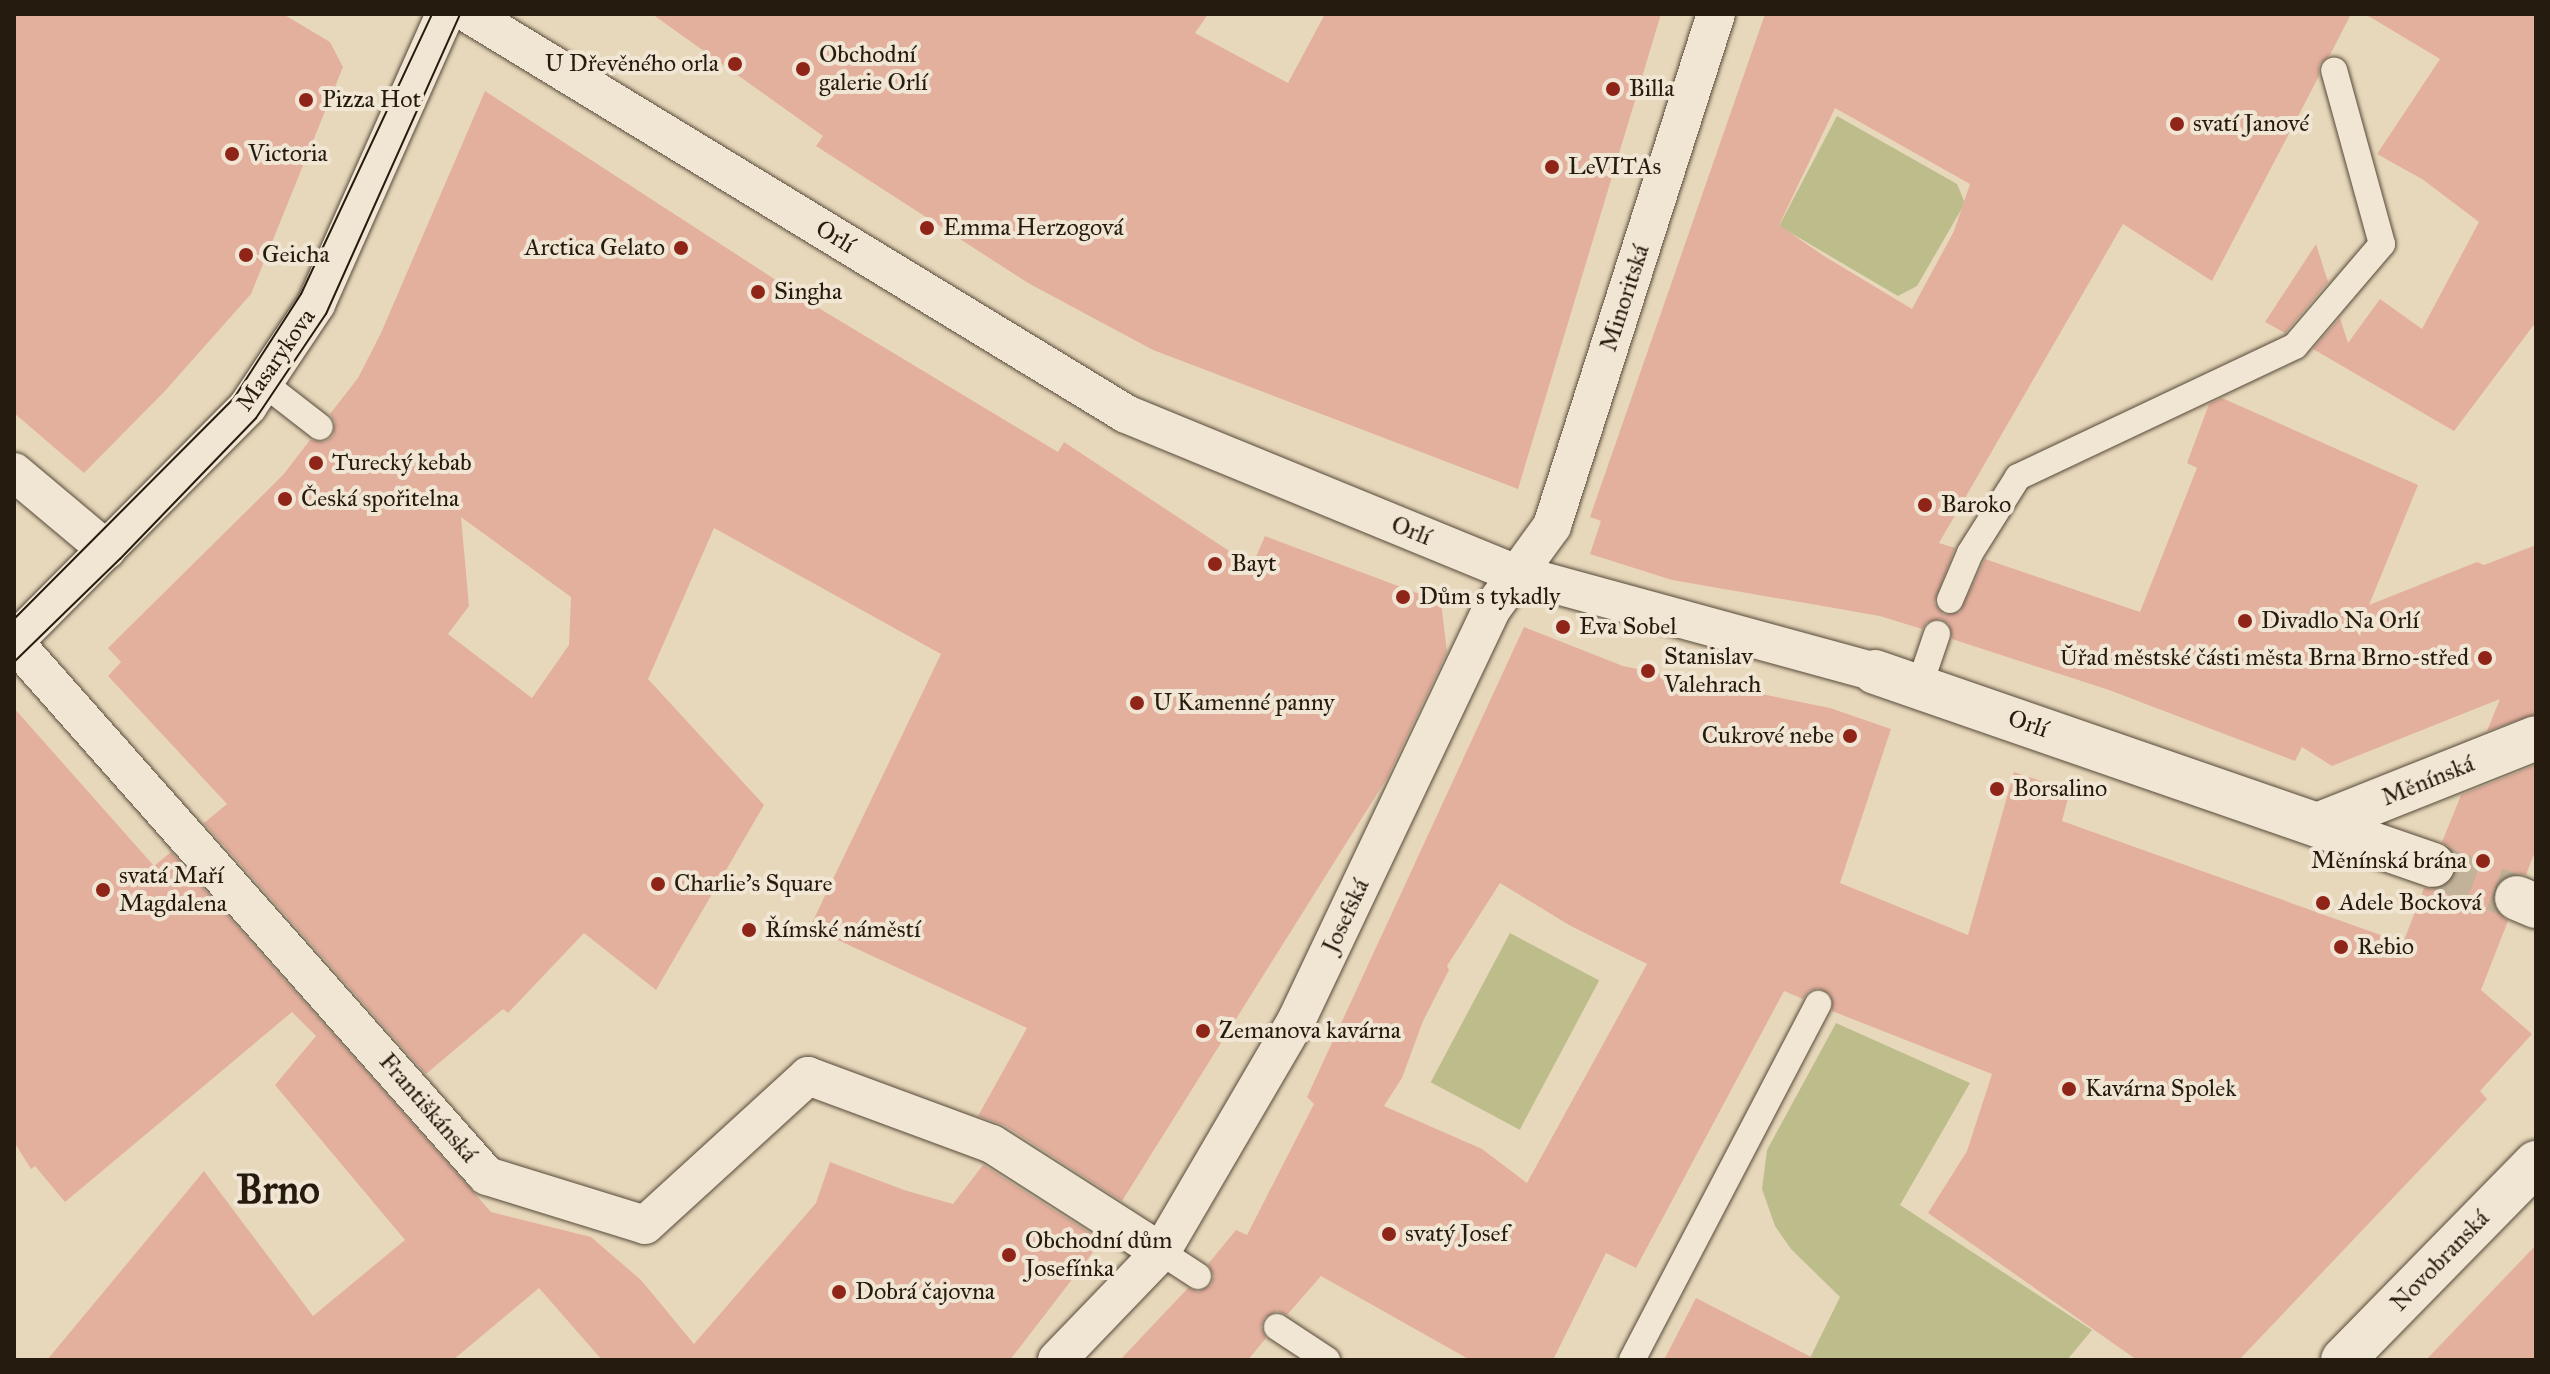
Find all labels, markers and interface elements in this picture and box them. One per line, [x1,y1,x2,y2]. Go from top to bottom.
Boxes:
place label: Obchodní galerie Orlí [819,41,928,97]
place label: U Dřevěného orla [545,50,719,78]
marker: U Dřevěného orla [726,55,744,73]
marker: Obchodní galerie Orlí [794,60,812,78]
place label: Billa [1629,75,1674,103]
marker: Billa [1604,80,1622,98]
place label: Pizza Hot [322,86,421,114]
marker: Pizza Hot [297,91,315,109]
place label: svatí Janové [2193,110,2309,138]
marker: svatí Janové [2168,115,2186,133]
place label: Victoria [248,140,328,168]
marker: Victoria [223,145,241,163]
place label: LeVITAs [1568,153,1661,181]
marker: LeVITAs [1543,158,1561,176]
street label: Orlí [810,214,860,260]
place label: Emma Herzogová [943,214,1124,242]
marker: Emma Herzogová [918,219,936,237]
place label: Arctica Gelato [524,234,665,262]
marker: Arctica Gelato [672,239,690,257]
place label: Geicha [262,241,330,269]
street label: Minoritská [1594,241,1656,355]
marker: Geicha [237,246,255,264]
place label: Singha [774,278,842,306]
marker: Singha [749,283,767,301]
street label: Masarykova [230,303,322,417]
place label: Turecký kebab [332,449,472,477]
marker: Turecký kebab [307,454,325,472]
place label: Česká spořitelna [301,485,459,513]
marker: Česká spořitelna [276,490,294,508]
place label: Baroko [1941,491,2011,519]
marker: Baroko [1916,496,1934,514]
street label: Orlí [1387,510,1435,552]
place label: Bayt [1231,550,1276,578]
marker: Bayt [1206,555,1224,573]
place label: Dům s tykadly [1419,583,1560,611]
marker: Dům s tykadly [1394,588,1412,606]
place label: Divadlo Na Orlí [2261,607,2419,635]
marker: Divadlo Na Orlí [2236,612,2254,630]
place label: Eva Sobel [1579,613,1677,641]
marker: Eva Sobel [1554,618,1572,636]
place label: Stanislav Valehrach [1664,643,1761,699]
place label: Ǔřad městské části města Brna Brno-střed [2060,644,2469,672]
marker: Ǔřad městské části města Brna Brno-střed [2476,649,2494,667]
marker: Stanislav Valehrach [1639,662,1657,680]
place label: U Kamenné panny [1153,689,1334,717]
marker: U Kamenné panny [1128,694,1146,712]
street label: Orlí [2004,704,2052,744]
place label: Cukrové nebe [1702,722,1834,750]
marker: Cukrové nebe [1841,727,1859,745]
street label: Měnínská [2378,749,2478,813]
place label: Borsalino [2013,775,2107,803]
marker: Borsalino [1988,780,2006,798]
place label: Měnínská brána [2311,847,2467,875]
marker: Měnínská brána [2474,852,2492,870]
place label: svatá Maří Magdalena [119,862,227,918]
place label: Charlie's Square [674,870,832,898]
street label: Josefská [1316,874,1376,958]
marker: Charlie's Square [649,875,667,893]
marker: svatá Maří Magdalena [94,881,112,899]
place label: Adele Bocková [2339,889,2482,917]
marker: Adele Bocková [2314,894,2332,912]
place label: Římské náměstí [765,916,920,944]
marker: Římské náměstí [740,921,758,939]
place label: Rebio [2357,933,2414,961]
marker: Rebio [2332,938,2350,956]
place label: Zemanova kavárna [1219,1017,1401,1045]
marker: Zemanova kavárna [1194,1022,1212,1040]
street label: Františkánská [373,1048,483,1168]
place label: Kavárna Spolek [2085,1075,2236,1103]
marker: Kavárna Spolek [2060,1080,2078,1098]
district label: Brno [236,1166,320,1214]
street label: Novobranská [2385,1205,2495,1317]
place label: svatý Josef [1405,1220,1509,1248]
marker: svatý Josef [1380,1225,1398,1243]
place label: Obchodní dům Josefínka [1025,1227,1172,1283]
marker: Obchodní dům Josefínka [1000,1246,1018,1264]
place label: Dobrá čajovna [855,1278,995,1306]
marker: Dobrá čajovna [830,1283,848,1301]

